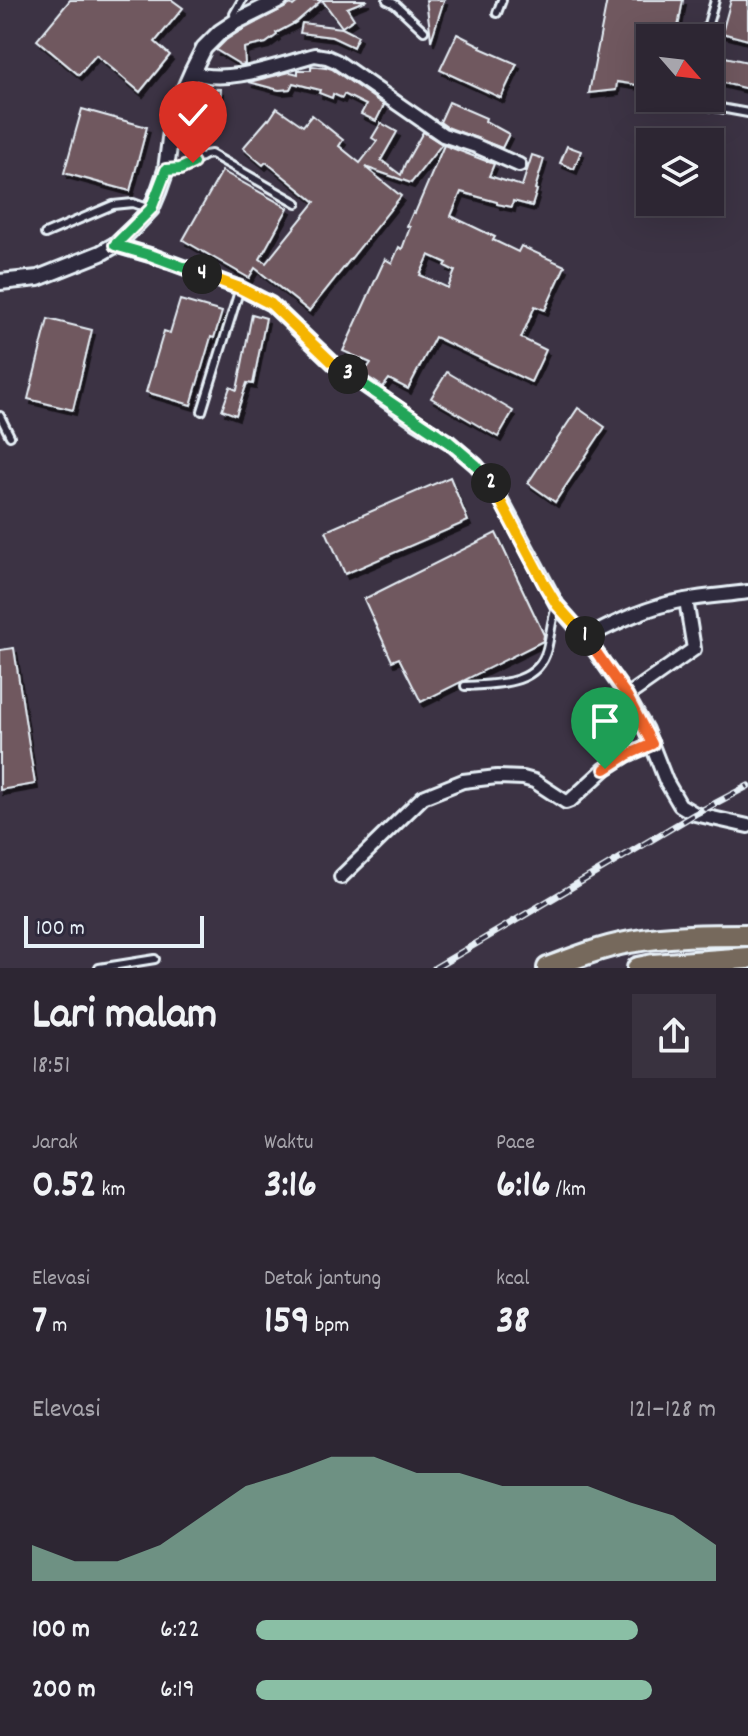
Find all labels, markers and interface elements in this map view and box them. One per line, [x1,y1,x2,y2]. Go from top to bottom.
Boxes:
north arrow [636,24,724,112]
map controls [636,24,724,216]
pin [159,81,227,163]
icon: check [171,93,215,137]
button: layers [636,128,724,216]
pin: 4 [182,254,222,294]
text: 4 [197,258,207,289]
pin: 3 [328,354,368,394]
text: 3 [343,358,353,389]
pin: 2 [471,463,511,503]
text: 2 [486,467,496,498]
pin: 1 [565,616,605,656]
text: 1 [583,620,587,651]
pin [571,687,639,769]
icon: arrive [583,699,627,743]
scale bar [24,912,204,948]
text: 100 m [36,914,85,945]
text: Lari malam [32,986,217,1049]
button: share [632,994,716,1078]
text: 18:51 [32,1048,70,1085]
text: Jarak [32,1128,78,1159]
text: Waktu [264,1128,314,1159]
text: Pace [496,1128,535,1159]
text: 0.52 [32,1159,96,1216]
text: 3:16 [264,1159,317,1216]
text: 6:16 [496,1159,551,1216]
text: km [96,1175,126,1206]
text: /km [551,1175,586,1206]
text: Elevasi [32,1264,90,1295]
text: Detak jantung [264,1264,381,1295]
text: kcal [496,1264,529,1295]
text: 7 [32,1295,47,1352]
text: 159 [264,1295,310,1352]
text: 38 [496,1295,530,1352]
text: m [47,1311,67,1342]
text: bpm [310,1311,349,1342]
text: Elevasi [32,1392,100,1429]
text: 121–128 m [629,1392,716,1429]
text: 100 m [32,1612,90,1649]
text: 6:22 [160,1612,200,1649]
text: 200 m [32,1672,96,1709]
text: 6:19 [160,1672,195,1709]

